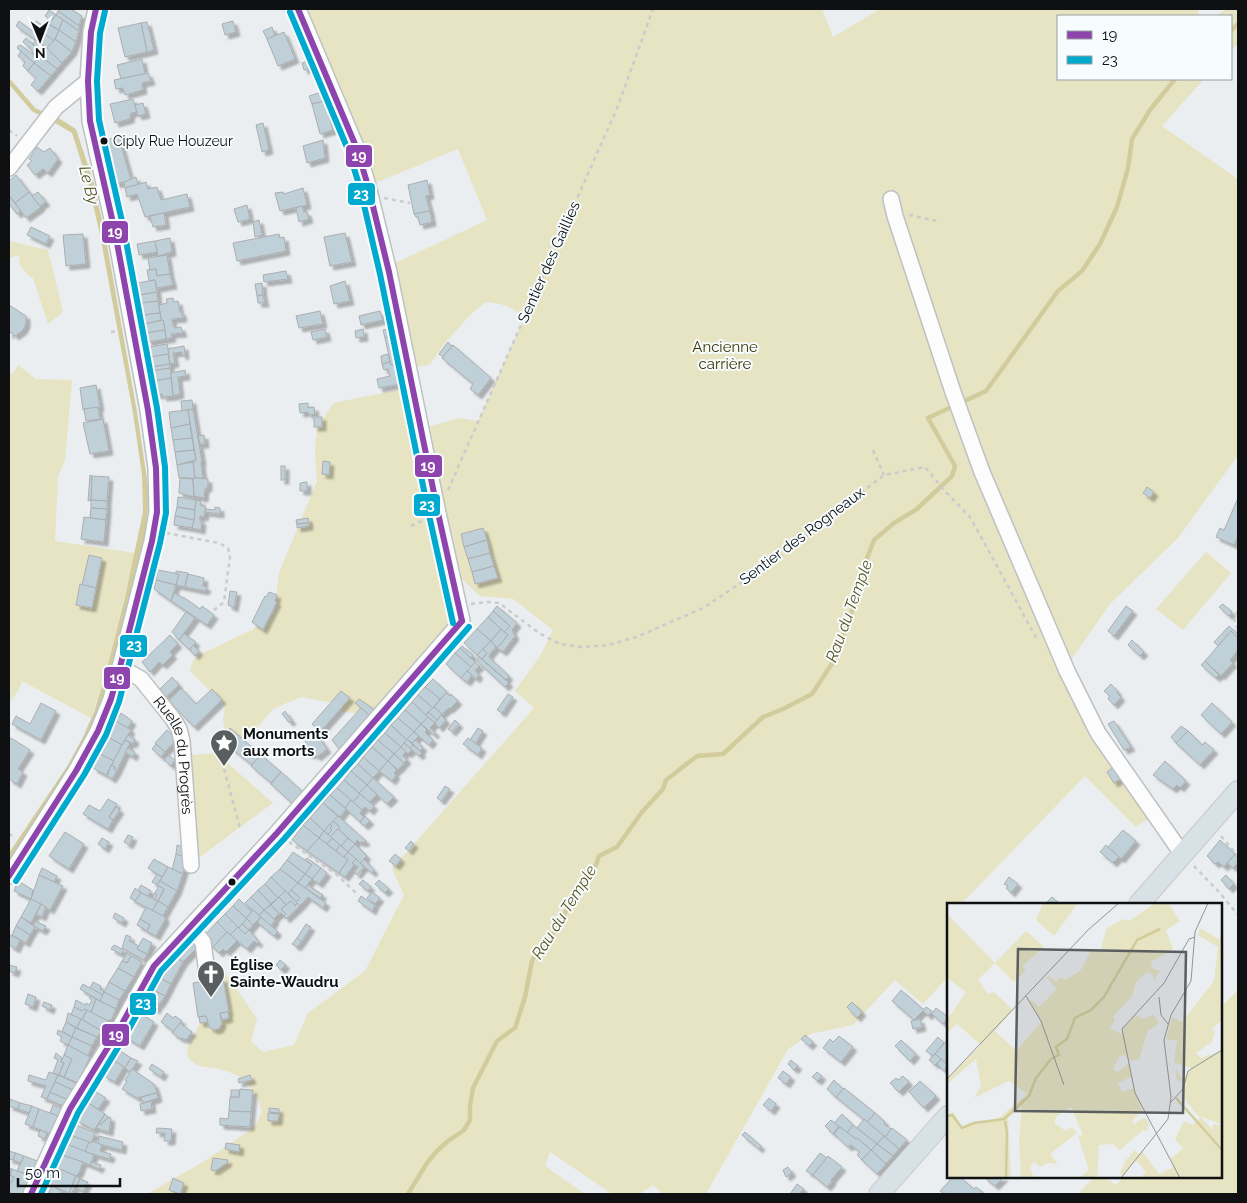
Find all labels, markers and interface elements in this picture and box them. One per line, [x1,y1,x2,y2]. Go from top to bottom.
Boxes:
north arrow [15,15,65,65]
legend [1057,15,1232,80]
text: 19 [1102,26,1117,44]
text: N [35,45,46,61]
text: 23 [1102,51,1118,69]
place label: Ciply Rue Houzeur [113,133,233,149]
marker: Ciply Rue Houzeur [99,136,109,146]
line badge: 19 [345,144,373,168]
text: 19 [351,148,367,164]
water label: Le By [75,164,103,207]
line badge: 23 [347,182,376,206]
text: 23 [353,186,369,202]
street label: Sentier des Gaillies [514,198,584,326]
line badge: 19 [101,220,129,244]
text: 19 [107,224,123,240]
park label: Ancienne carrière [692,338,758,373]
line badge: 19 [414,454,443,478]
text: 19 [420,458,436,474]
street label: Sentier des Rogneaux [736,483,868,589]
line badge: 23 [413,493,441,517]
text: 23 [419,497,435,513]
water label: Rau du Temple [822,557,876,665]
line badge: 23 [119,634,148,658]
text: 23 [126,637,142,653]
line badge: 19 [103,666,131,690]
text: 19 [109,670,125,686]
street label: Ruelle du Progrès [149,693,196,815]
place label: Monuments aux morts [243,725,328,760]
place icon: Monuments aux morts [209,728,239,767]
water label: Rau du Temple [528,861,601,962]
unlabelled marker [227,877,237,887]
inset map [947,903,1222,1178]
place label: Église Sainte-Waudru [230,956,339,991]
church icon: Église Sainte-Waudru [196,959,226,998]
line badge: 23 [129,992,157,1016]
text: 23 [135,995,151,1011]
line badge: 19 [101,1023,130,1047]
text: 19 [108,1027,124,1043]
scale bar [18,1156,120,1188]
text: 50 m [25,1164,60,1182]

